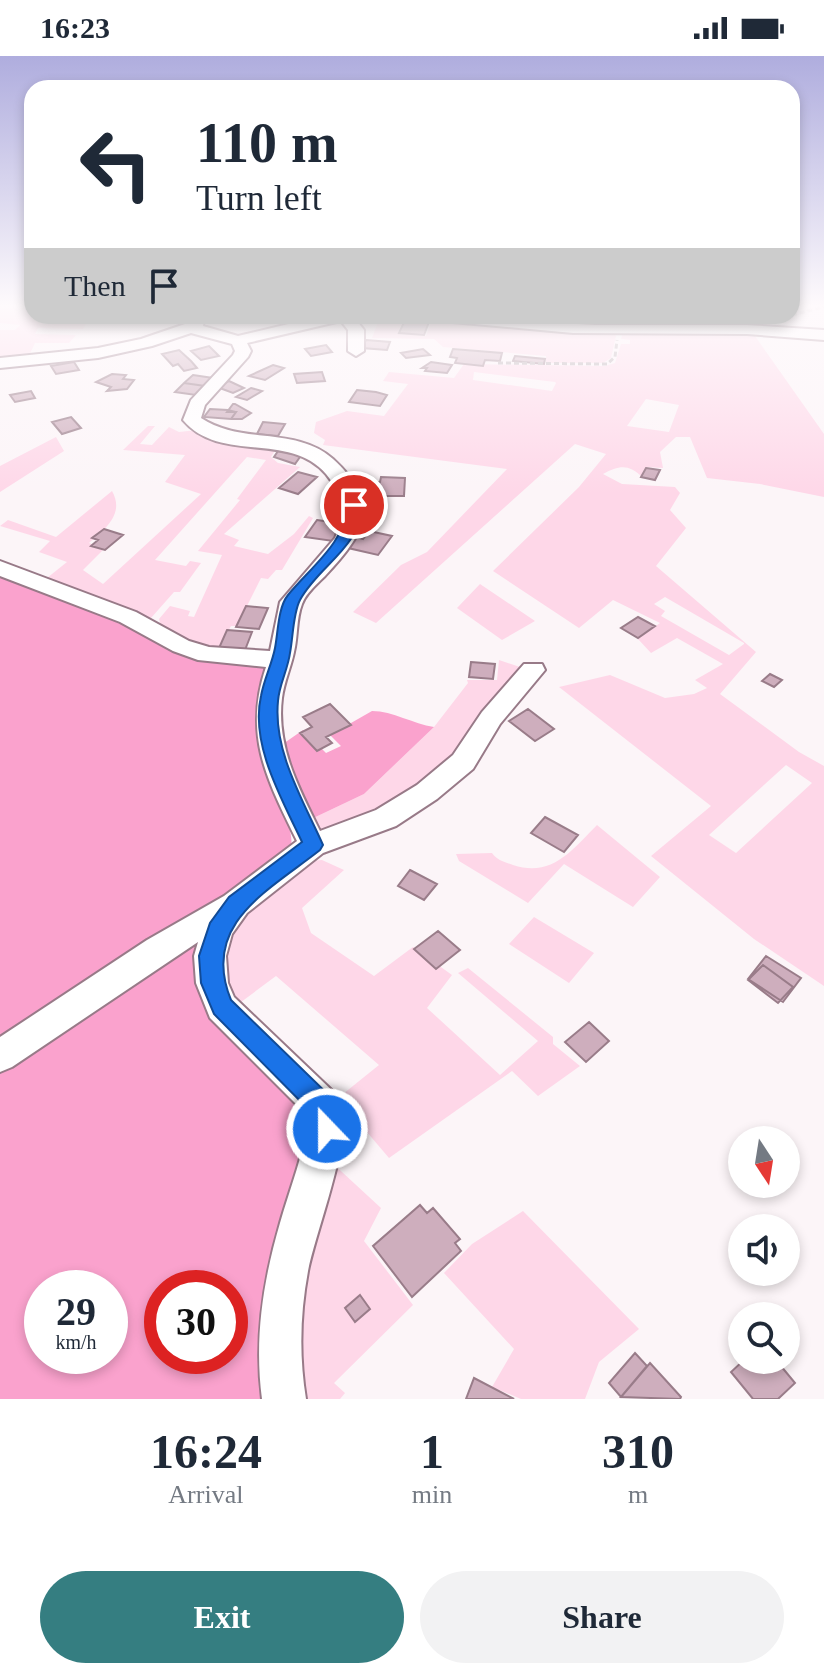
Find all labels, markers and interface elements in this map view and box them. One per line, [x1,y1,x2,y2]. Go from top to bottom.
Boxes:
text: 16:23 [40,11,110,44]
icon: left [64,112,168,216]
text: 110 m [196,112,338,174]
text: Turn left [196,178,322,218]
icon: arrive [142,264,186,308]
text: Then [64,269,126,302]
pin [320,471,388,539]
icon: arrive [332,483,376,527]
position arrow [285,1087,369,1171]
north arrow [728,1126,800,1198]
map controls [728,1126,800,1374]
button: sound [728,1214,800,1286]
speed limit sign: 30 [144,1270,248,1374]
text: 29 [56,1289,96,1334]
button: search [728,1302,800,1374]
text: km/h [55,1331,97,1353]
text: 16:24 [150,1425,262,1478]
text: 1 [420,1425,444,1478]
text: 310 [602,1425,674,1478]
text: Arrival [168,1480,243,1509]
text: min [412,1480,452,1509]
text: m [628,1480,648,1509]
button: Exit [40,1571,404,1663]
button: Share [420,1571,784,1663]

